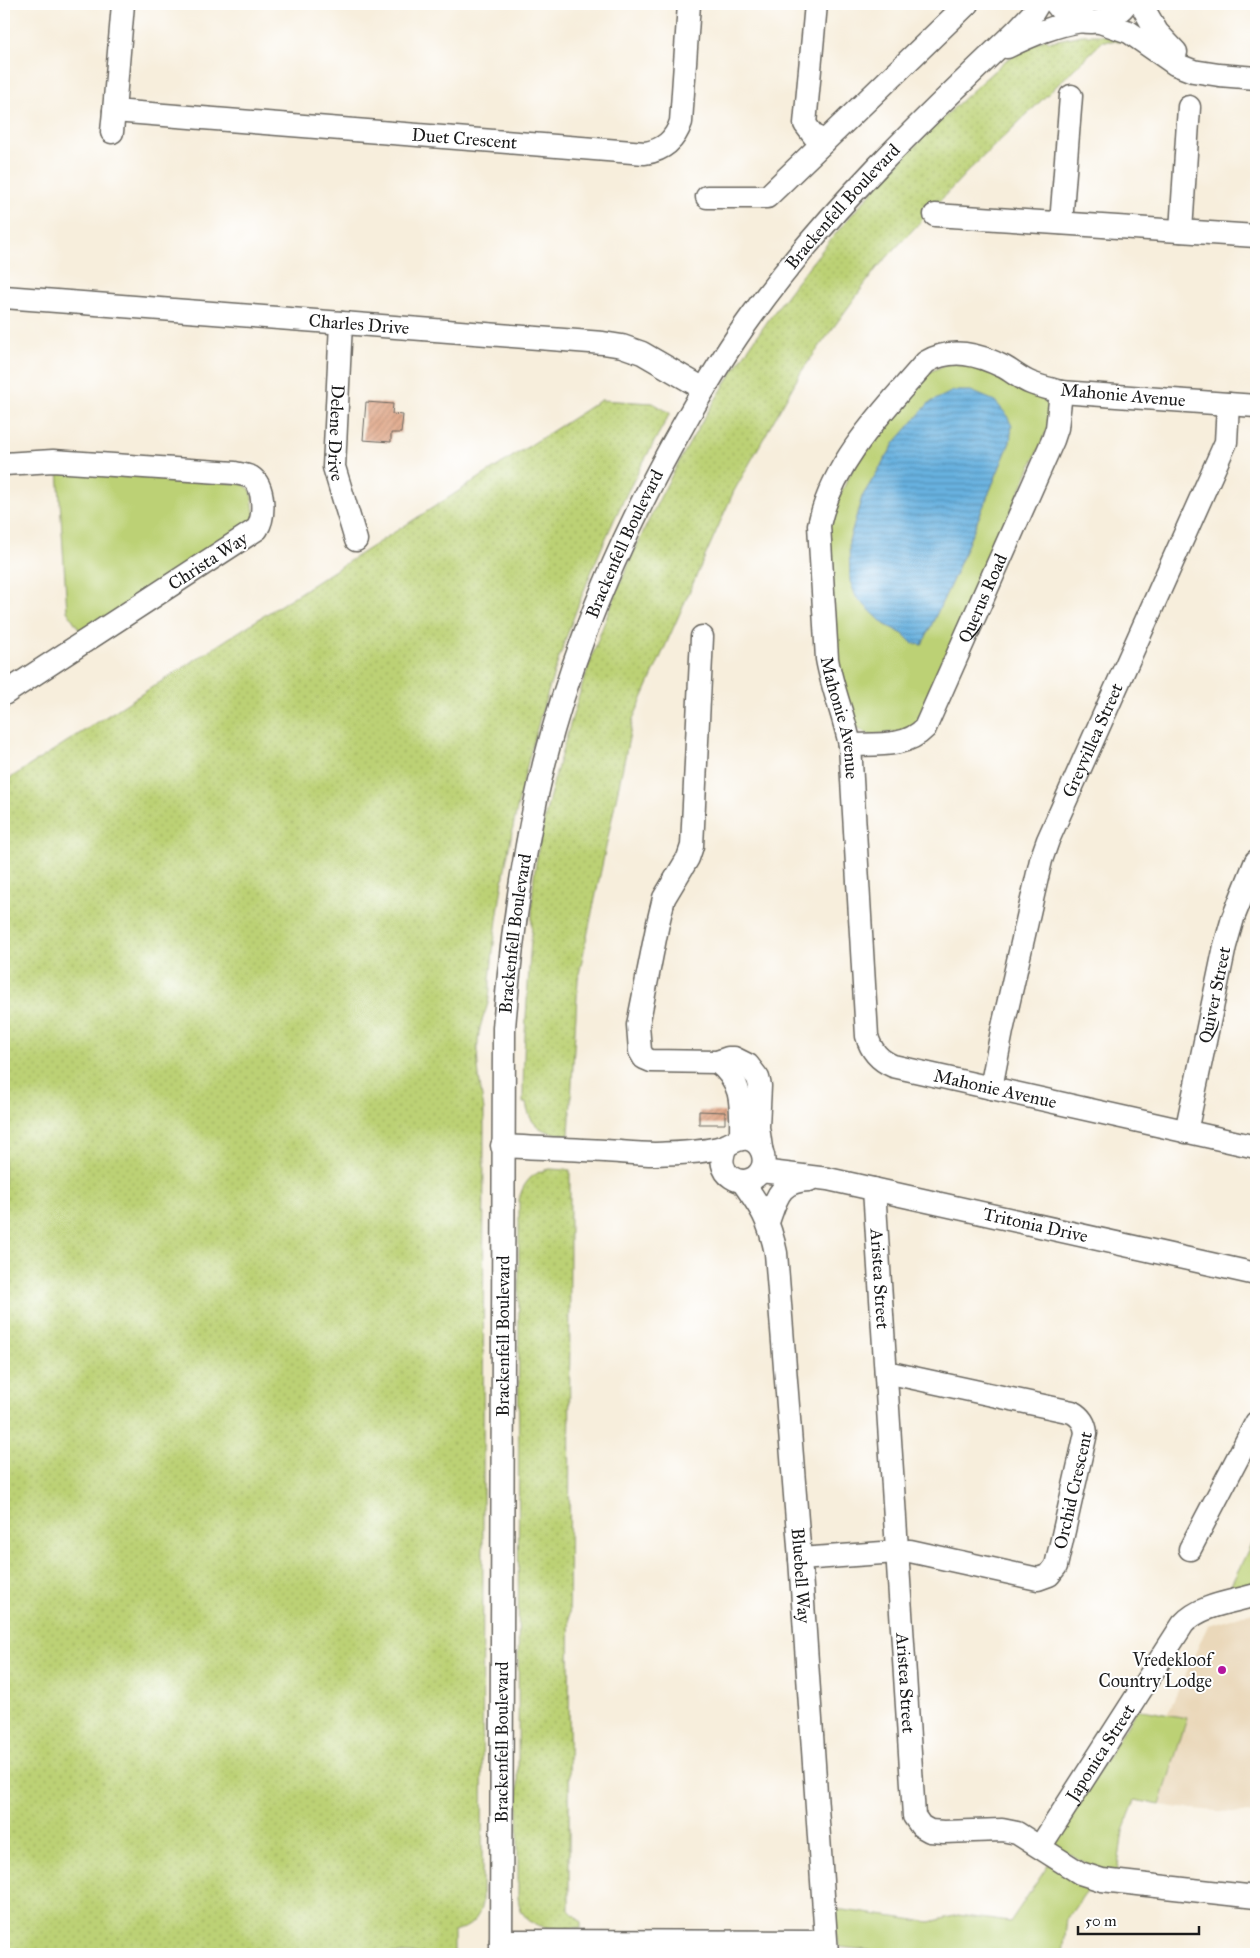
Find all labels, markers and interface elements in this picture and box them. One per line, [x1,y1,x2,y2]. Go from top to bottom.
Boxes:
street label: Duet Crescent [411,124,519,154]
street label: Brackenfell Boulevard [781,139,905,274]
street label: Charles Drive [308,309,410,339]
street label: Mahonie Avenue [1060,379,1186,411]
street label: Delene Drive [323,384,349,484]
street label: Brackenfell Boulevard [581,466,668,621]
street label: Christa Way [164,527,252,595]
street label: Querus Road [953,550,1012,646]
street label: Mahonie Avenue [816,655,863,780]
street label: Greyvillea Street [1058,679,1128,801]
street label: Brackenfell Boulevard [494,852,536,1015]
street label: Quiver Street [1194,944,1236,1045]
street label: Mahonie Avenue [932,1064,1059,1113]
street label: Tritonia Drive [981,1203,1090,1247]
street label: Aristea Street [865,1227,894,1330]
street label: Brackenfell Boulevard [492,1255,514,1417]
street label: Orchid Crescent [1049,1429,1097,1551]
street label: Bluebell Way [787,1527,815,1625]
street label: Aristea Street [891,1631,920,1734]
place label: Vredekloof Country Lodge [1098,1649,1215,1693]
street label: Brackenfell Boulevard [490,1661,513,1823]
marker: Vredekloof Country Lodge [1216,1664,1228,1676]
street label: Japonica Street [1060,1699,1140,1808]
scale bar [1078,1903,1199,1935]
text: 50 m [1085,1912,1117,1930]

